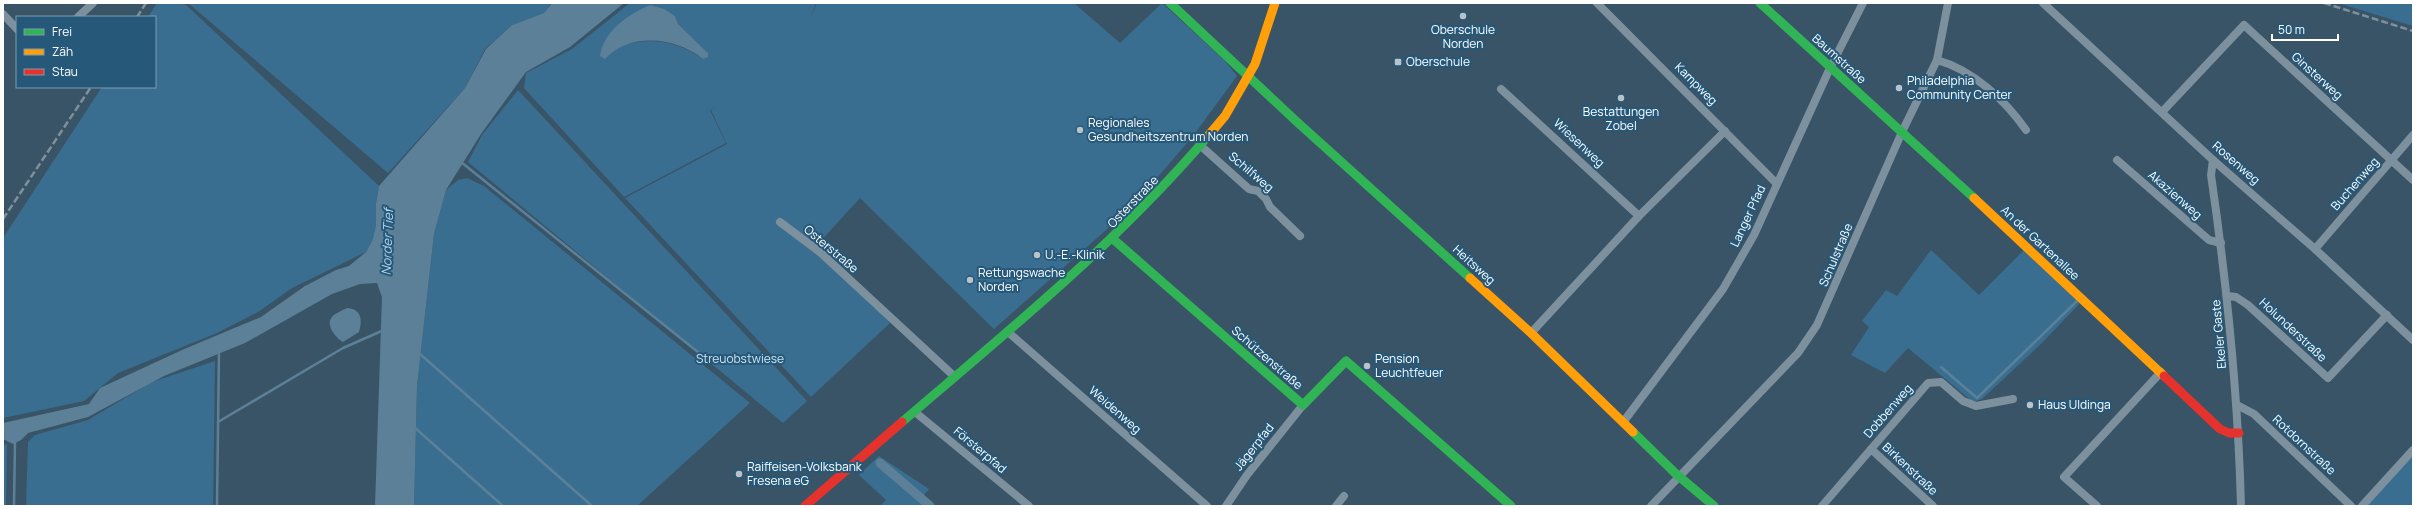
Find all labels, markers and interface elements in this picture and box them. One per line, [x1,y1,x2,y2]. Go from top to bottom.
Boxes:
marker: Oberschule Norden [1458,11,1468,21]
legend [16,16,156,88]
scale bar [2272,16,2338,42]
place label: Oberschule Norden [1431,21,1495,52]
text: 50 m [2278,21,2305,38]
text: Frei [52,23,72,40]
street label: Baumstraße [1809,30,1870,87]
text: Zäh [52,43,73,60]
street label: Ginsterweg [2288,48,2347,103]
place label: Oberschule [1406,53,1470,70]
marker: Oberschule [1393,57,1403,67]
street label: Kampweg [1671,59,1721,109]
text: Stau [52,63,78,80]
place label: Philadelphia Community Center [1907,72,2013,103]
marker: Philadelphia Community Center [1894,83,1904,93]
marker: Bestattungen Zobel [1616,93,1626,103]
place label: Bestattungen Zobel [1583,103,1659,134]
place label: Regionales Gesundheitszentrum Norden [1088,114,1248,145]
street label: Wiesenweg [1550,115,1609,171]
marker: Regionales Gesundheitszentrum Norden [1075,125,1085,135]
street label: Rosenweg [2209,137,2264,188]
street label: Schilfweg [1225,148,1278,196]
street label: Buchenweg [2327,153,2382,214]
street label: Akazienweg [2145,166,2206,223]
street label: Osterstraße [1103,172,1162,232]
street label: Langer Pfad [1726,182,1769,249]
street label: An der Gartenallee [1997,202,2084,284]
water label: Norder Tief [377,206,397,276]
street label: Osterstraße [800,221,862,277]
street label: Schulstraße [1815,221,1856,289]
street label: Heitsweg [1449,241,1499,288]
place label: U.-E.-Klinik [1045,246,1106,263]
marker: U.-E.-Klinik [1032,250,1042,260]
place label: Rettungswache Norden [978,264,1065,295]
marker: Rettungswache Norden [965,275,975,285]
street label: Holunderstraße [2256,294,2331,365]
street label: Ekeler Gaste [2207,299,2230,369]
street label: Schützenstraße [1228,322,1306,393]
park label: Streuobstwiese [696,350,784,367]
place label: Pension Leuchtfeuer [1375,350,1444,381]
marker: Pension Leuchtfeuer [1362,361,1372,371]
street label: Dobbenweg [1859,380,1916,441]
street label: Weidenweg [1085,382,1145,437]
place label: Haus Uldinga [2038,396,2111,413]
marker: Haus Uldinga [2025,400,2035,410]
street label: Rotdornstraße [2269,411,2340,478]
street label: Jägerpfad [1230,420,1277,474]
street label: Försterpfad [950,422,1010,477]
street label: Birkenstraße [1879,438,1942,499]
place label: Raiffeisen-Volksbank Fresena eG [747,458,863,489]
marker: Raiffeisen-Volksbank Fresena eG [734,469,744,479]

